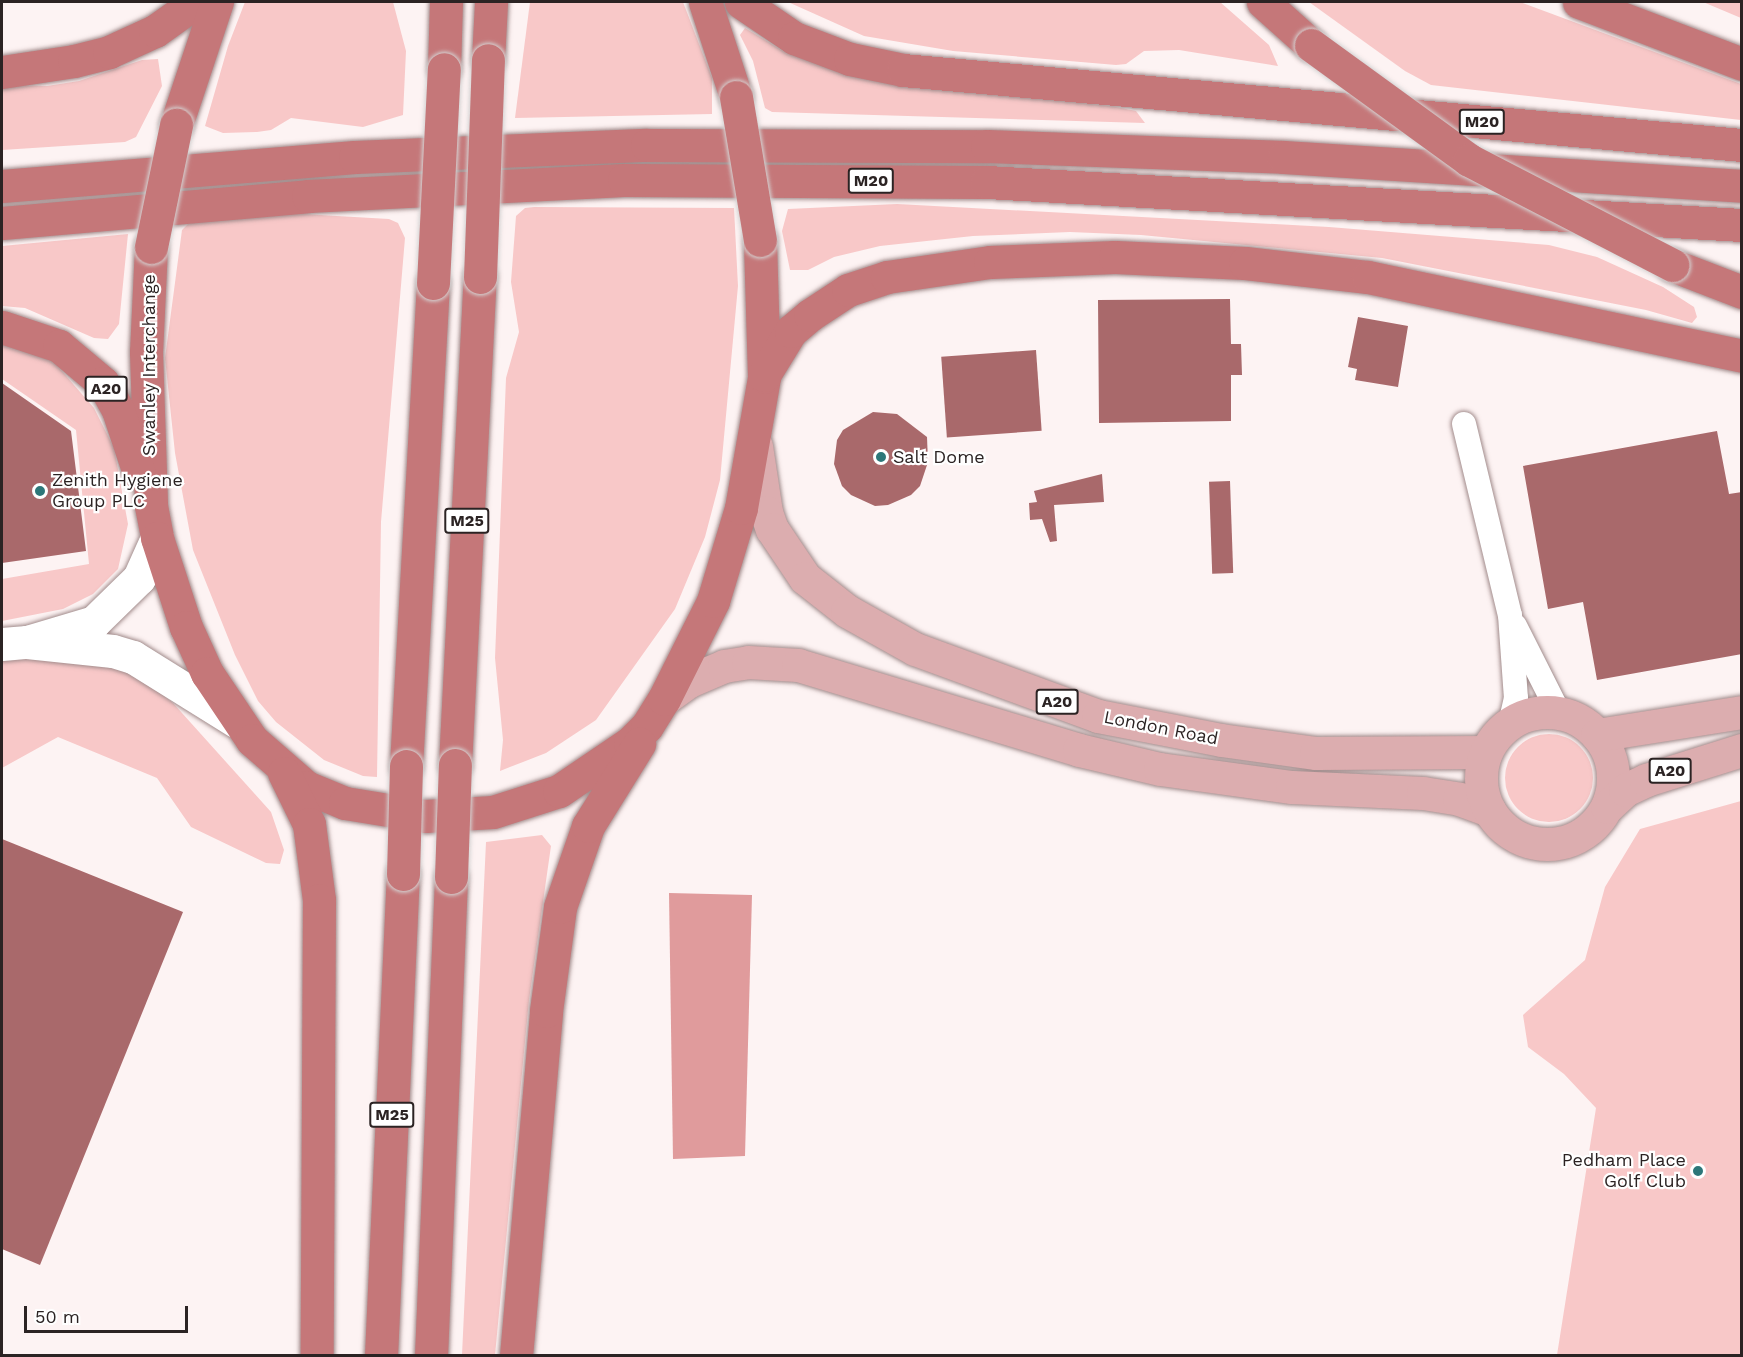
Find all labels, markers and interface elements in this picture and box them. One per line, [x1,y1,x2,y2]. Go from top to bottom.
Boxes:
road number: M20 [1458,109,1506,135]
road number: M20 [847,168,895,194]
street label: Swanley Interchange [138,274,160,456]
road number: A20 [84,376,128,402]
place label: Salt Dome [893,446,985,468]
marker: Salt Dome [874,450,888,464]
place label: Zenith Hygiene Group PLC [52,470,183,512]
marker: Zenith Hygiene Group PLC [33,484,47,498]
road number: M25 [443,508,491,534]
road number: A20 [1034,689,1080,715]
street label: London Road [1102,706,1220,750]
road number: A20 [1648,758,1692,784]
road number: M25 [368,1102,416,1128]
place label: Pedham Place Golf Club [1562,1150,1686,1192]
marker: Pedham Place Golf Club [1691,1164,1705,1178]
scale bar [27,1294,190,1332]
text: 50 m [35,1306,80,1327]

